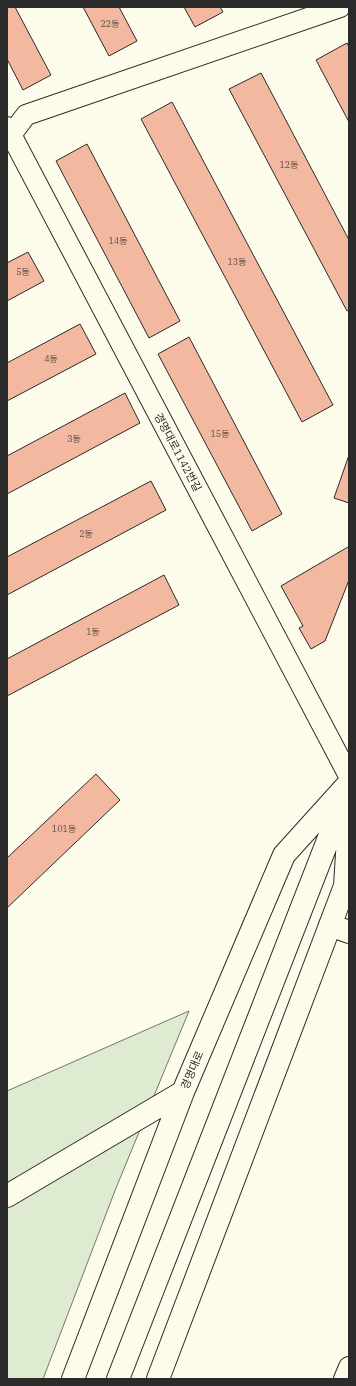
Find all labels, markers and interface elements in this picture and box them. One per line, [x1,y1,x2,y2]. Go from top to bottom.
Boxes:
house number: 22동 [100,18,120,29]
house number: 12동 [279,159,299,170]
house number: 14동 [108,235,128,246]
house number: 13동 [227,256,247,267]
house number: 5동 [16,266,30,277]
house number: 4동 [44,353,58,364]
street label: 경명대로1142번길 [151,410,205,494]
house number: 15동 [210,428,230,439]
house number: 3동 [67,433,81,444]
house number: 2동 [79,528,93,539]
house number: 1동 [86,626,100,637]
house number: 101동 [52,823,76,834]
street label: 경명대로 [178,1049,206,1091]

